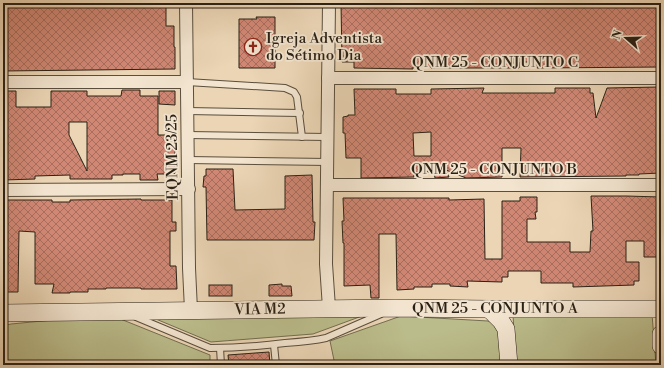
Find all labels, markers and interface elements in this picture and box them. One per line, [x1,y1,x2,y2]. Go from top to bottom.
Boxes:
north arrow [606,18,646,58]
text: N [609,28,626,41]
place label: Igreja Adventista do Sétimo Dia [266,29,382,65]
church icon: Igreja Adventista do Sétimo Dia [243,37,263,57]
street label: QNM 25 - CONJUNTO C [412,53,578,72]
street label: EQNM 23/25 [162,114,183,200]
street label: QNM 25 - CONJUNTO B [411,160,577,179]
street label: QNM 25 - CONJUNTO A [412,299,579,318]
street label: VIA M2 [233,300,286,319]

